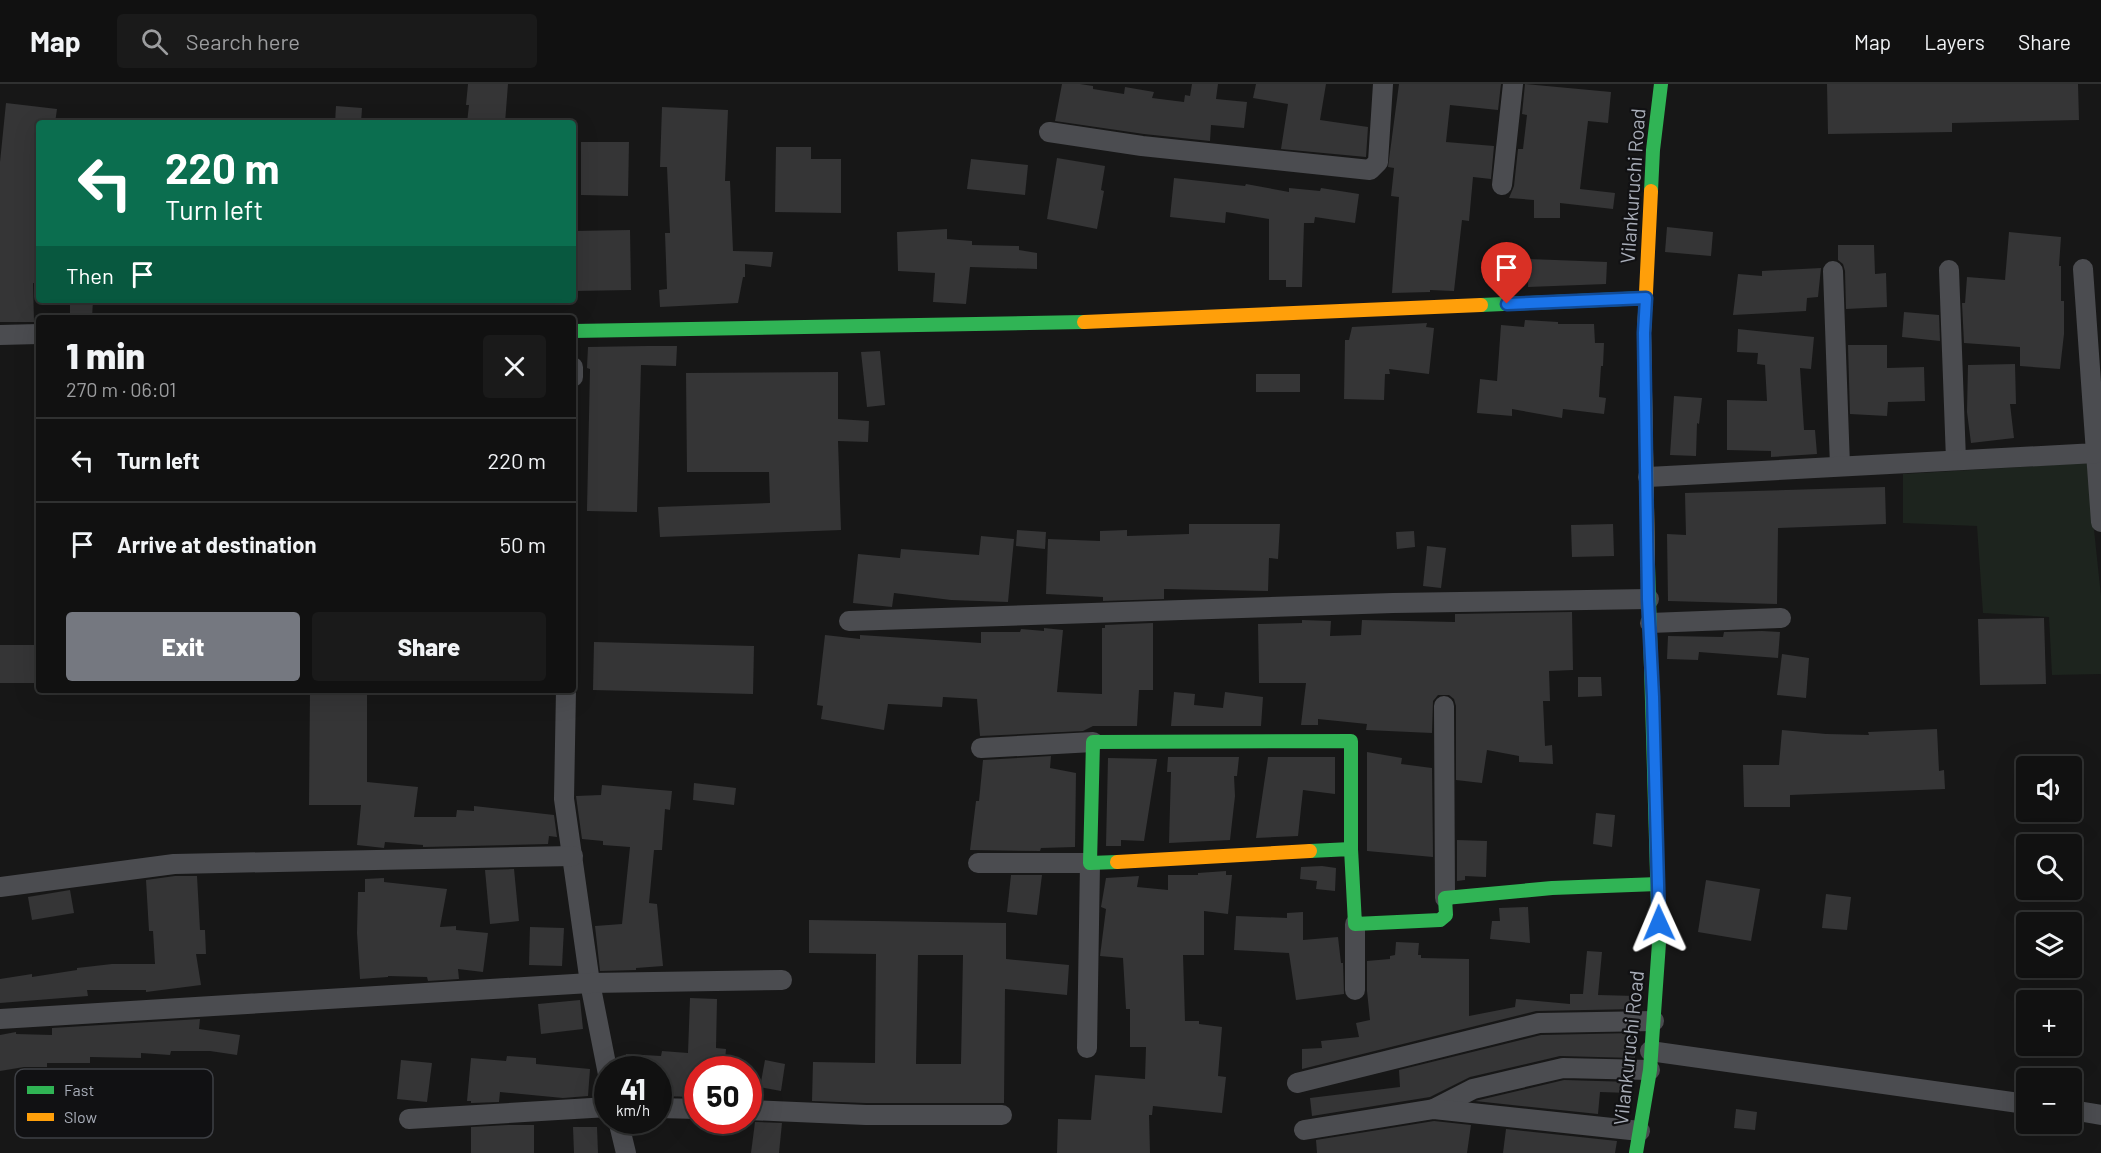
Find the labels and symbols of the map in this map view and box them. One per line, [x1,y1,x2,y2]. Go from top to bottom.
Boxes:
street label: Vilankuruchi Road [1615,107,1649,264]
pin [1481,242,1532,304]
position arrow [1627,891,1691,955]
street label: Vilankuruchi Road [1608,969,1648,1127]
speed limit sign: 50 [684,1056,762,1134]
legend [15,1069,213,1138]
text: Fast [64,1080,94,1099]
text: Slow [64,1107,97,1126]

